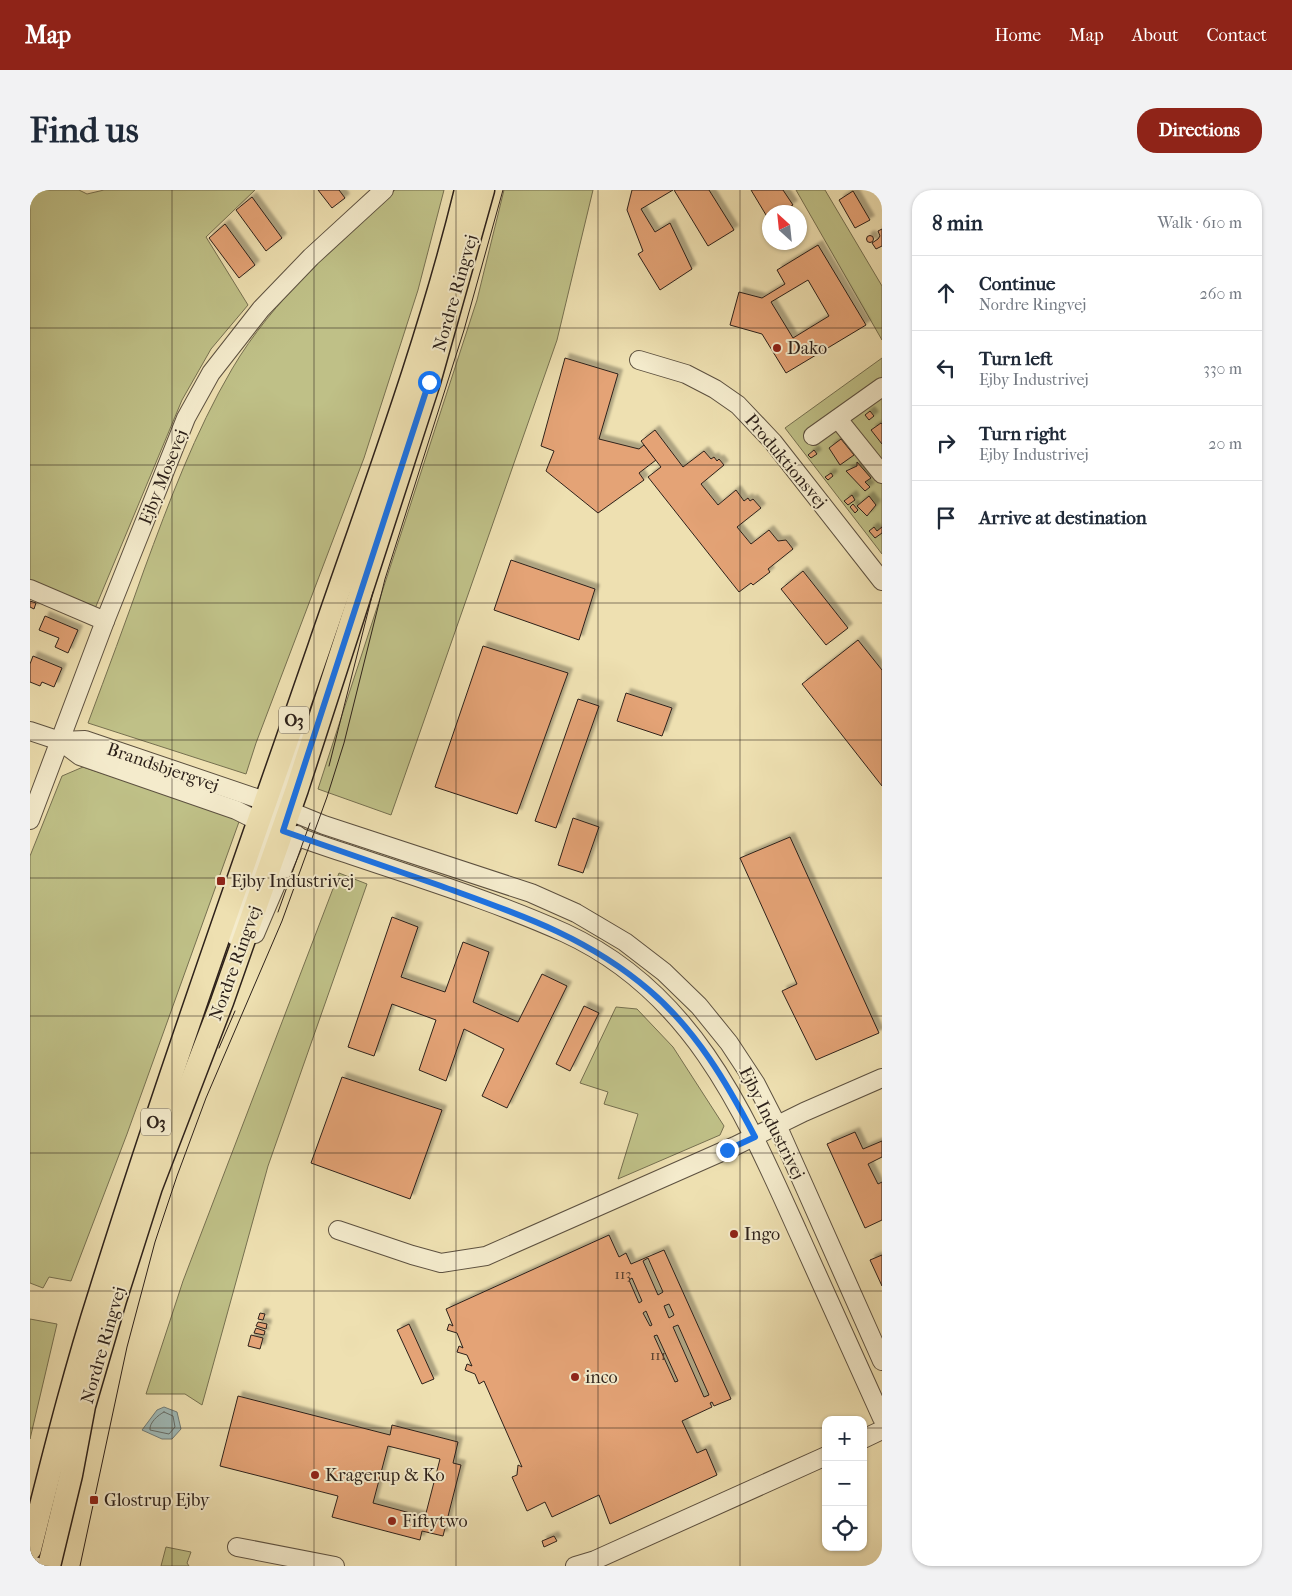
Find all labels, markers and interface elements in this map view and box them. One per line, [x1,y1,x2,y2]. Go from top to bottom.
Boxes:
text: Map [25,21,71,49]
text: Home [994,25,1041,46]
text: Map [1069,25,1104,46]
text: About [1132,25,1178,46]
text: Contact [1206,25,1267,46]
button: Directions [1137,108,1262,153]
text: Find us [30,110,139,151]
north arrow [762,205,807,250]
text: 8 min [932,211,983,235]
text: Walk · 610 m [1157,213,1242,232]
street label: Nordre Ringvej [429,232,482,354]
text: Continue [979,273,1055,295]
icon: ahead [932,279,960,307]
text: 260 m [1200,284,1242,303]
text: Nordre Ringvej [979,295,1086,314]
place label: Dako [787,338,827,359]
marker: Dako [771,342,783,354]
text: Turn left [979,348,1053,370]
icon: left [932,354,960,382]
text: 330 m [1203,359,1242,378]
text: Ejby Industrivej [979,370,1089,389]
route start [418,371,441,394]
street label: Produktionsvej [740,410,831,513]
text: Turn right [979,423,1066,445]
street label: Ejby Mosevej [135,426,192,528]
icon: right [932,429,960,457]
text: 20 m [1208,434,1242,453]
text: Ejby Industrivej [979,445,1089,464]
icon: arrive [932,504,960,532]
text: Arrive at destination [979,507,1147,529]
road number: O3 [279,706,309,734]
street label: Brandsbjergvej [104,739,222,796]
place label: Ejby Industrivej [231,871,354,892]
marker: Ejby Industrivej [215,875,227,887]
street label: Nordre Ringvej [205,903,266,1023]
street label: Ejby Industrivej [734,1064,809,1183]
road number: O3 [141,1109,171,1136]
route end [716,1139,739,1162]
place label: Ingo [744,1224,780,1245]
marker: Ingo [728,1228,740,1240]
house number: 113 [615,1265,631,1283]
street label: Nordre Ringvej [77,1284,130,1406]
house number: 111 [650,1346,666,1364]
place label: inco [585,1367,618,1388]
marker: inco [569,1371,581,1383]
map controls [822,1416,867,1551]
button: + [822,1416,867,1461]
button: − [822,1461,867,1506]
place label: Kragerup & Ko [325,1465,445,1486]
marker: Kragerup & Ko [309,1469,321,1481]
place label: Glostrup Ejby [104,1490,211,1511]
marker: Glostrup Ejby [88,1494,100,1506]
button: locate [822,1506,867,1551]
place label: Fiftytwo [402,1511,468,1532]
marker: Fiftytwo [386,1515,398,1527]

